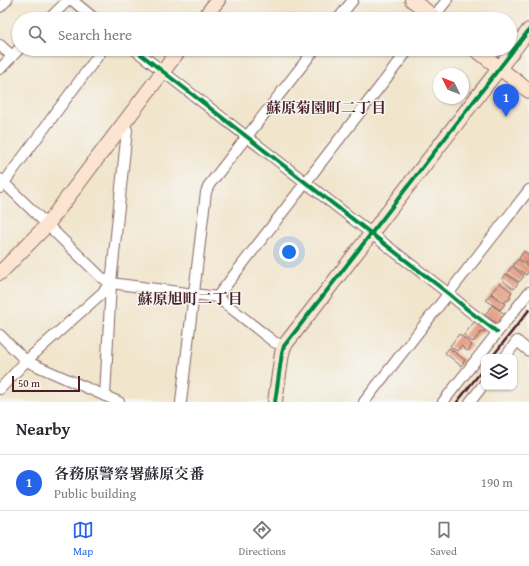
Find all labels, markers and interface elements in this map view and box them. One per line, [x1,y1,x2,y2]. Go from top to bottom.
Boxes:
search box [12,12,517,56]
icon: search [26,23,48,45]
text: Search here [58,24,132,45]
north arrow [433,68,469,104]
pin: 1 [493,84,519,117]
district label: 蘇原菊園町二丁目 [266,97,386,118]
your location [279,242,299,262]
district label: 蘇原旭町二丁目 [137,288,243,309]
map controls [481,354,517,390]
button: layers [481,354,517,390]
scale bar [12,374,80,393]
text: 50 m [18,375,40,391]
text: Nearby [16,416,70,441]
text: 各務原警察署蘇原交番 [54,463,204,484]
text: 1 [26,473,32,492]
text: 190 m [481,473,513,492]
text: Public building [54,484,136,503]
tab: Map [72,519,94,559]
tab: Directions [239,519,286,559]
tab: Saved [430,519,457,559]

